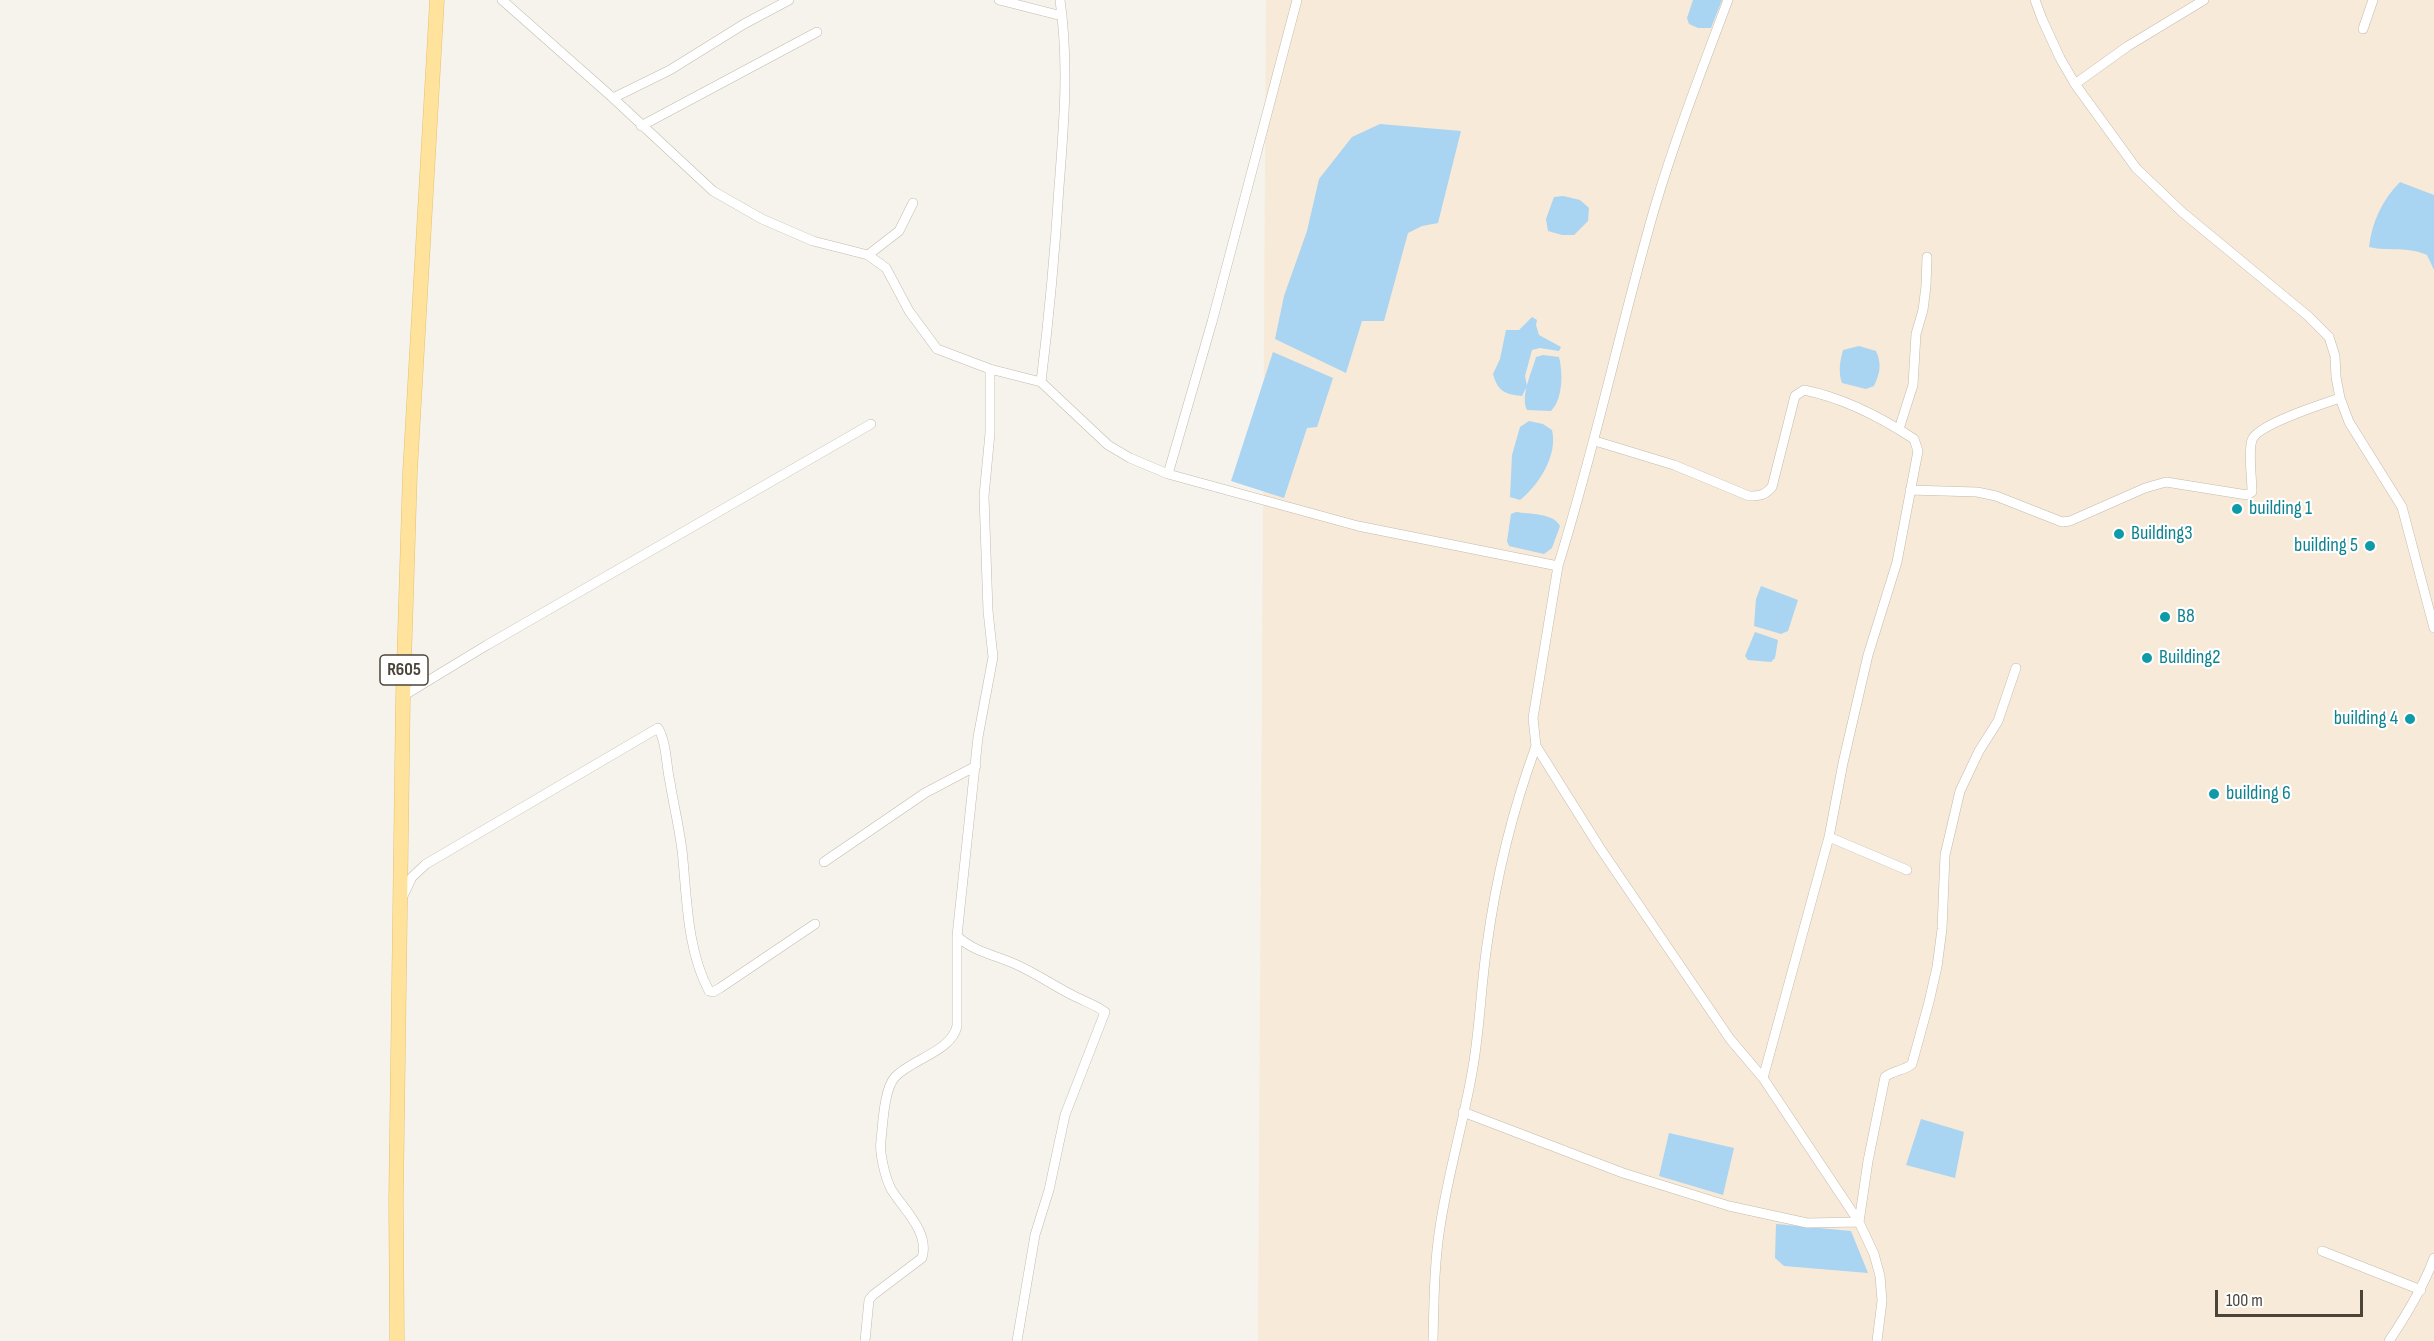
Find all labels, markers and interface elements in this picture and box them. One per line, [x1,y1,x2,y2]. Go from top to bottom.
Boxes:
place label: building 1 [2249,497,2312,521]
marker: building 1 [2230,502,2244,516]
place label: Building3 [2131,522,2193,546]
marker: Building3 [2112,527,2126,541]
place label: building 5 [2294,534,2358,558]
marker: building 5 [2363,539,2377,553]
place label: B8 [2177,605,2195,629]
marker: B8 [2158,610,2172,624]
place label: Building2 [2159,646,2221,670]
marker: Building2 [2140,651,2154,665]
road number: R605 [380,655,428,685]
place label: building 4 [2334,707,2398,731]
marker: building 4 [2403,712,2417,726]
place label: building 6 [2226,782,2291,806]
marker: building 6 [2207,787,2221,801]
scale bar [2218,1278,2366,1316]
text: 100 m [2226,1290,2263,1311]

